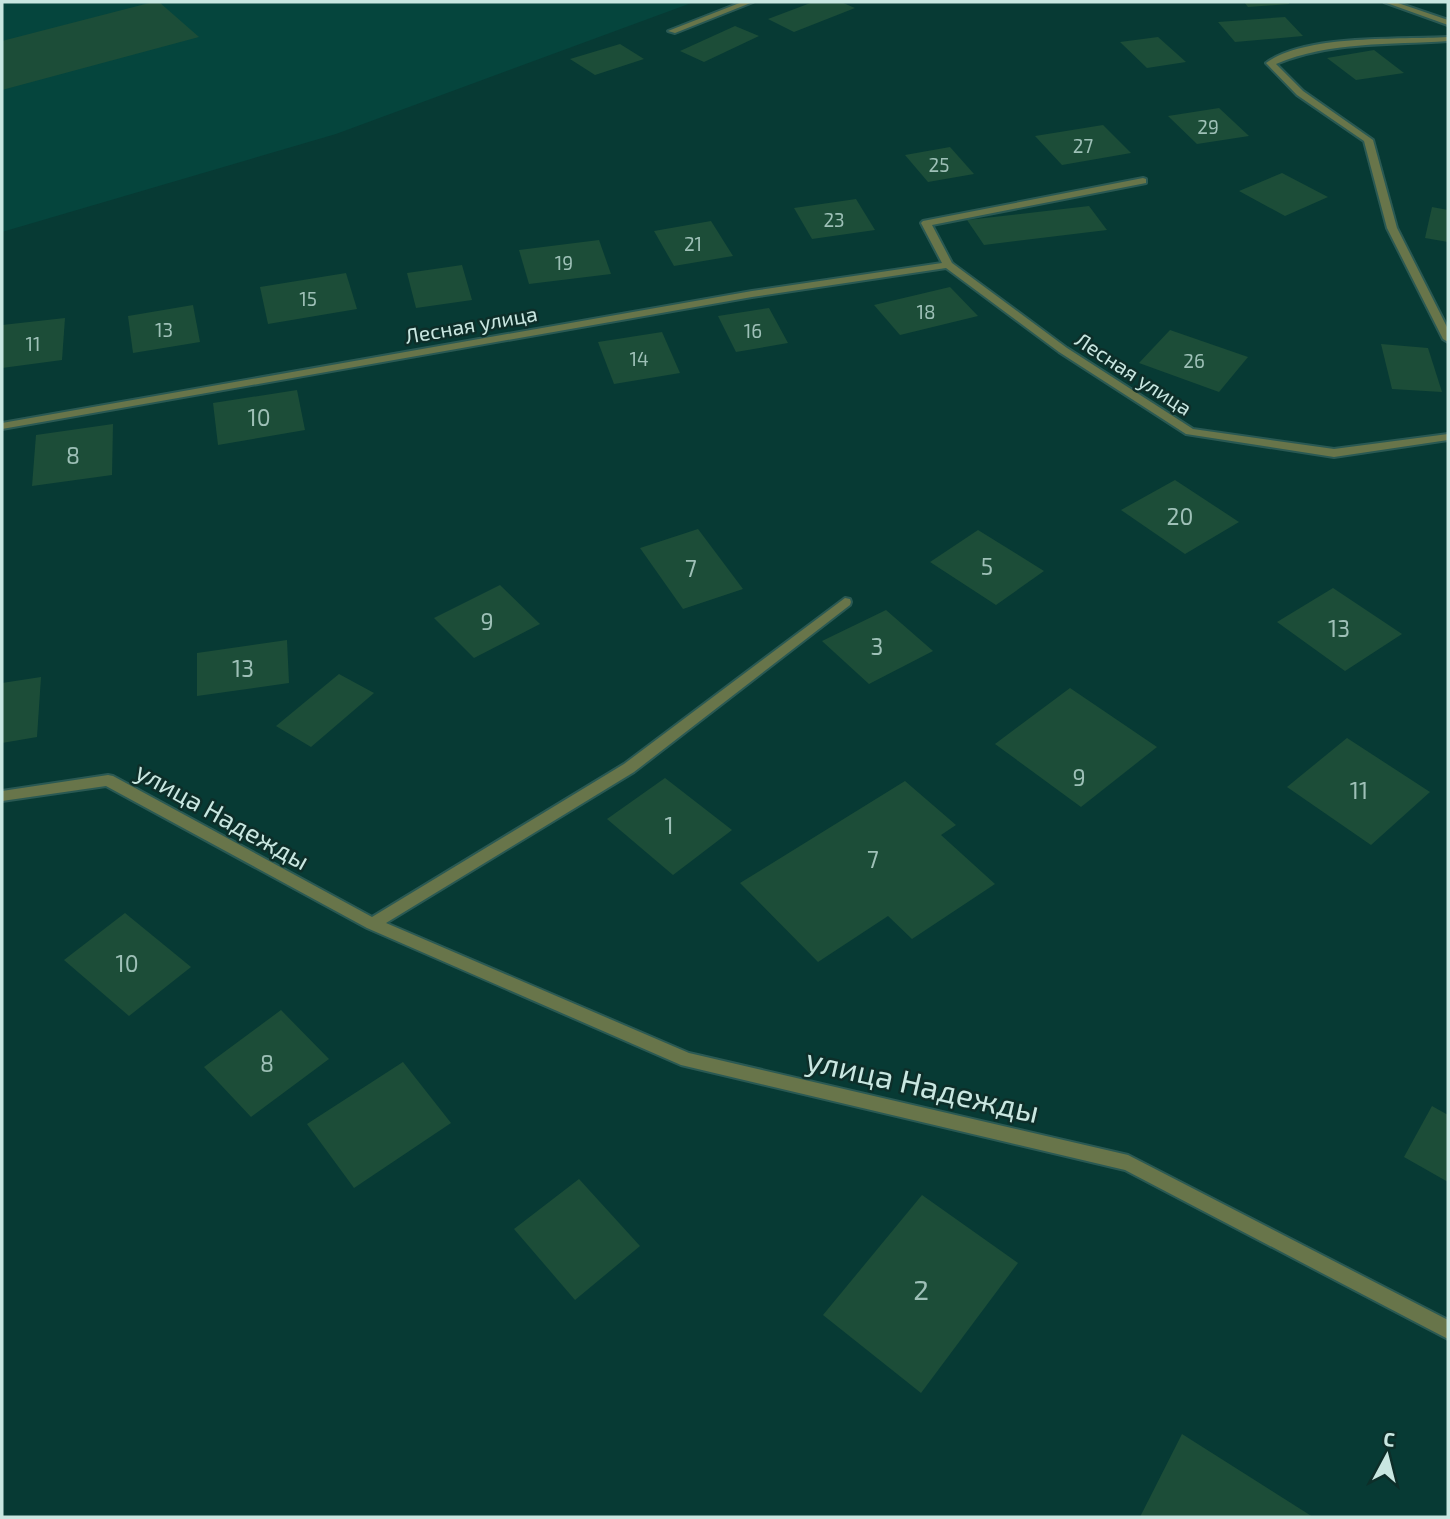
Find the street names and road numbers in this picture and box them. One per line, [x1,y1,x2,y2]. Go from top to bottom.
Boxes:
street label: Лесная улица [403,300,539,349]
street label: Лесная улица [1070,326,1197,421]
street label: улица Надежды [130,754,315,876]
street label: улица Надежды [802,1039,1043,1130]

